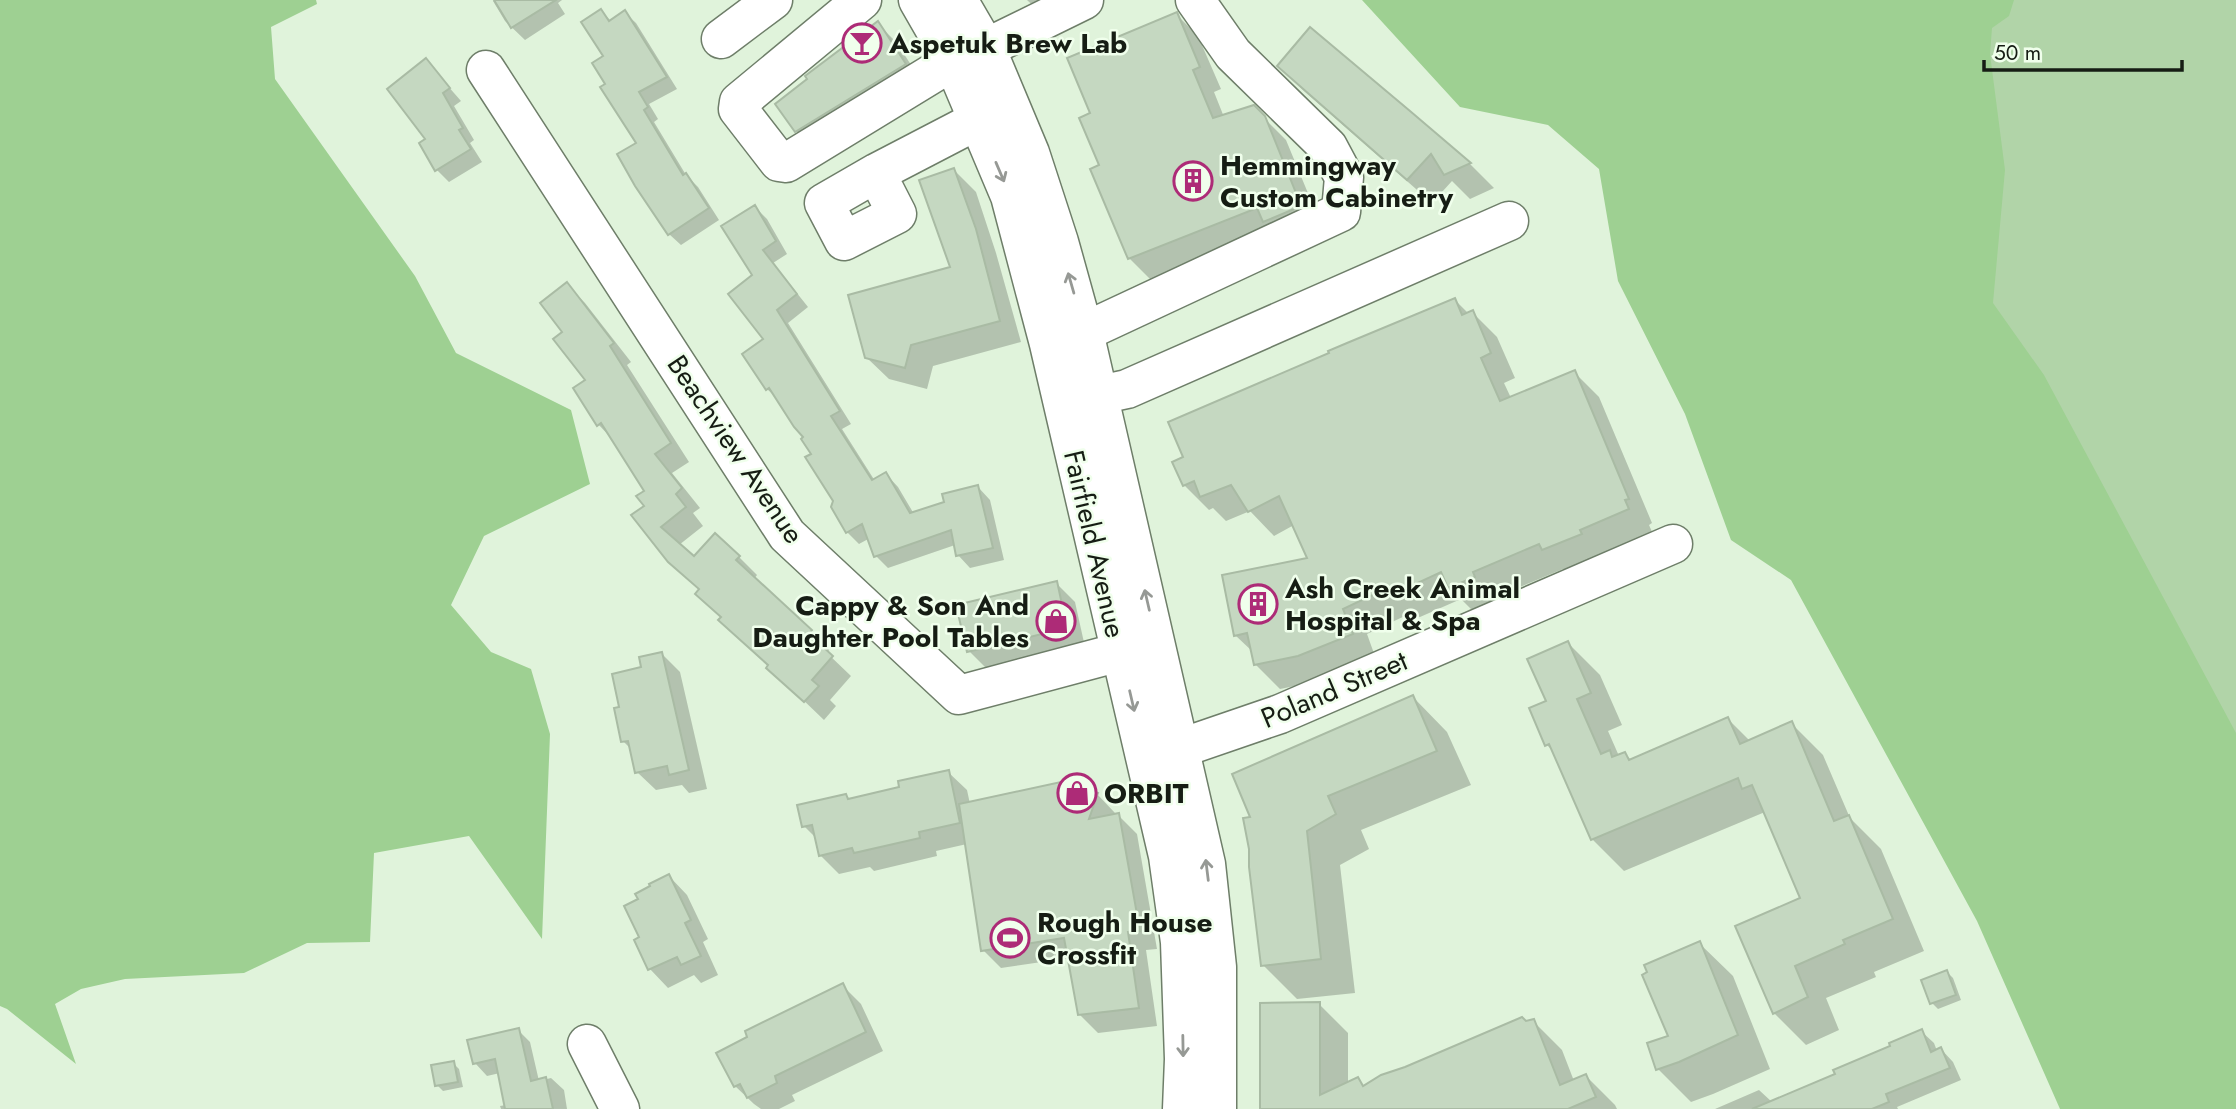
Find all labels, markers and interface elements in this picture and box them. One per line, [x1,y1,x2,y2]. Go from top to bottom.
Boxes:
bar icon: Aspetuk Brew Lab [841,22,883,64]
place label: Aspetuk Brew Lab [888,23,1127,64]
scale bar [1984,28,2182,72]
text: 50 m [1994,38,2041,68]
place label: Hemmingway Custom Cabinetry [1220,145,1453,218]
building icon: Hemmingway Custom Cabinetry [1172,160,1214,202]
one-way arrow [994,161,1007,182]
one-way arrow [1064,273,1077,295]
street label: Beachview Avenue [657,347,814,552]
street label: Fairfield Avenue [1053,446,1136,642]
place label: Ash Creek Animal Hospital & Spa [1284,568,1520,641]
building icon: Ash Creek Animal Hospital & Spa [1237,583,1279,625]
place label: Cappy & Son And Daughter Pool Tables [752,585,1029,658]
one-way arrow [1139,589,1153,612]
shop icon: Cappy & Son And Daughter Pool Tables [1035,600,1077,642]
street label: Poland Street [1255,640,1414,739]
one-way arrow [1126,690,1139,712]
shop icon: ORBIT [1056,772,1098,814]
place label: ORBIT [1104,773,1189,814]
one-way arrow [1200,859,1213,882]
place label: Rough House Crossfit [1037,902,1213,975]
sports icon: Rough House Crossfit [989,917,1031,959]
one-way arrow [1177,1035,1190,1058]

